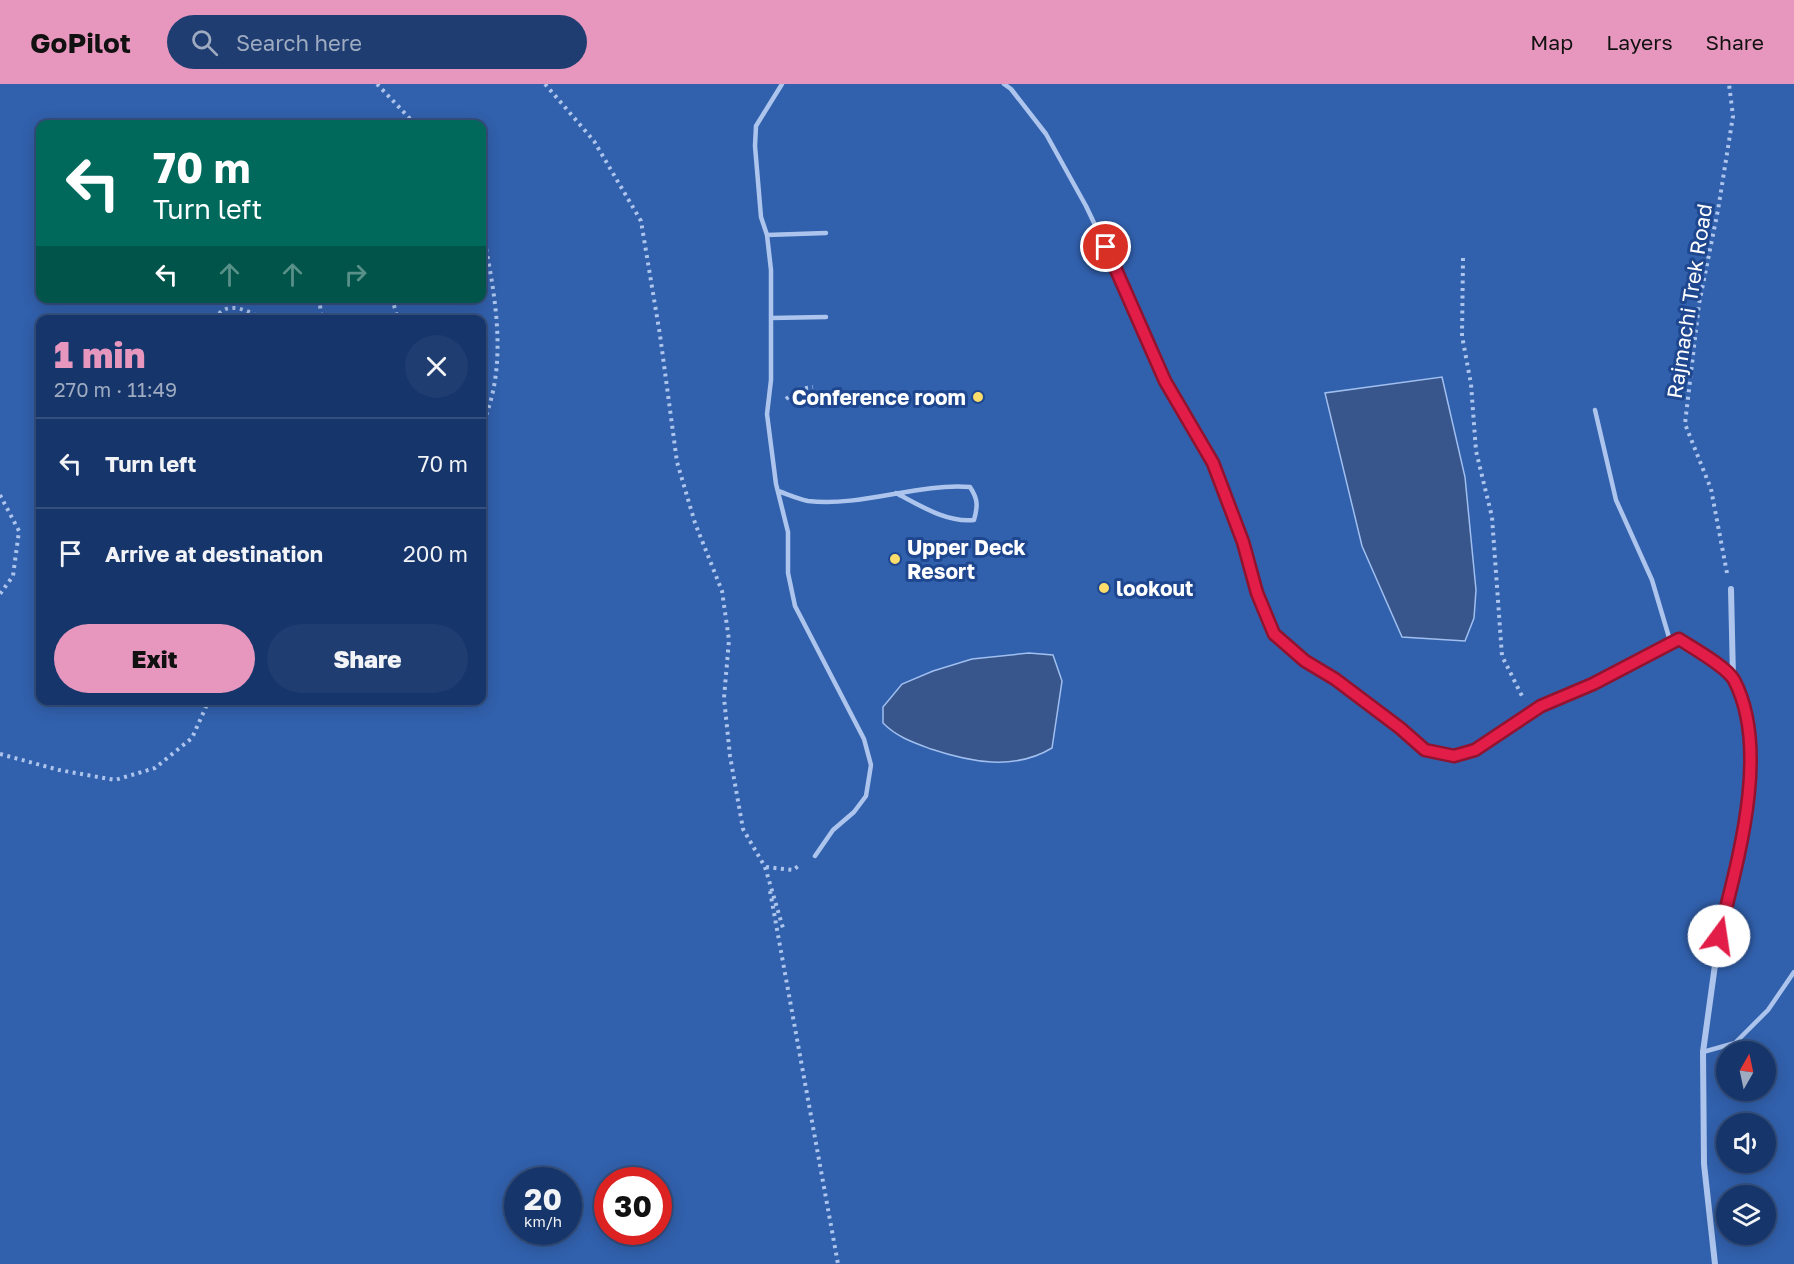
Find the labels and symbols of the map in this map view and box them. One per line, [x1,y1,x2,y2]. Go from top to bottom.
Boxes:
street label: Rajmachi Trek Road [1661,202,1717,400]
pin [1080,221,1131,272]
place label: Conference room [792,384,966,410]
marker: Conference room [971,390,985,404]
place label: Upper Deck Resort [907,534,1026,584]
marker: Upper Deck Resort [888,552,902,566]
place label: lookout [1116,575,1193,601]
marker: lookout [1097,581,1111,595]
position arrow [1687,904,1751,968]
north arrow [1716,1041,1776,1101]
speed limit sign: 30 [594,1167,672,1245]

